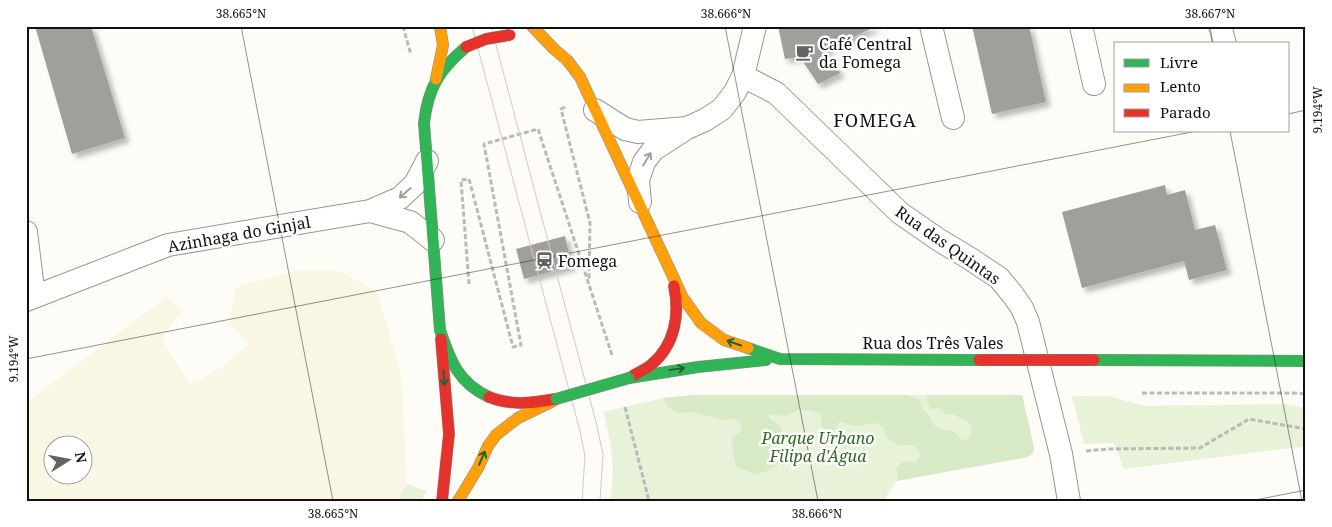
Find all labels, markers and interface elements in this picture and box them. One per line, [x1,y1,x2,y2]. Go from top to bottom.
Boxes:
text: 38.665°N [216,5,266,22]
text: 38.666°N [701,5,751,22]
text: 38.667°N [1185,5,1235,22]
place label: Café Central da Fomega [819,33,912,73]
legend [1114,42,1290,132]
cafe icon: Café Central da Fomega [795,43,815,63]
text: Livre [1160,52,1198,72]
text: Lento [1160,76,1201,96]
text: 9.194°W [1309,86,1326,134]
text: Parado [1160,102,1211,122]
district label: FOMEGA [833,108,917,132]
one-way arrow [643,153,653,167]
one-way arrow [398,187,411,199]
street label: Rua das Quintas [891,201,1005,289]
street label: Azinhaga do Ginjal [166,211,312,257]
place label: Fomega [558,250,617,272]
station icon: Fomega [534,251,554,271]
street label: Rua dos Três Vales [862,332,1004,354]
text: 9.194°W [5,335,22,383]
one-way arrow [726,338,742,348]
one-way arrow [669,364,685,374]
one-way arrow [439,370,449,386]
park label: Parque Urbano Filipa d'Água [760,427,875,467]
north arrow [42,434,92,484]
text: N [71,450,92,465]
one-way arrow [478,451,488,466]
text: 38.665°N [308,505,358,522]
text: 38.666°N [792,505,842,522]

